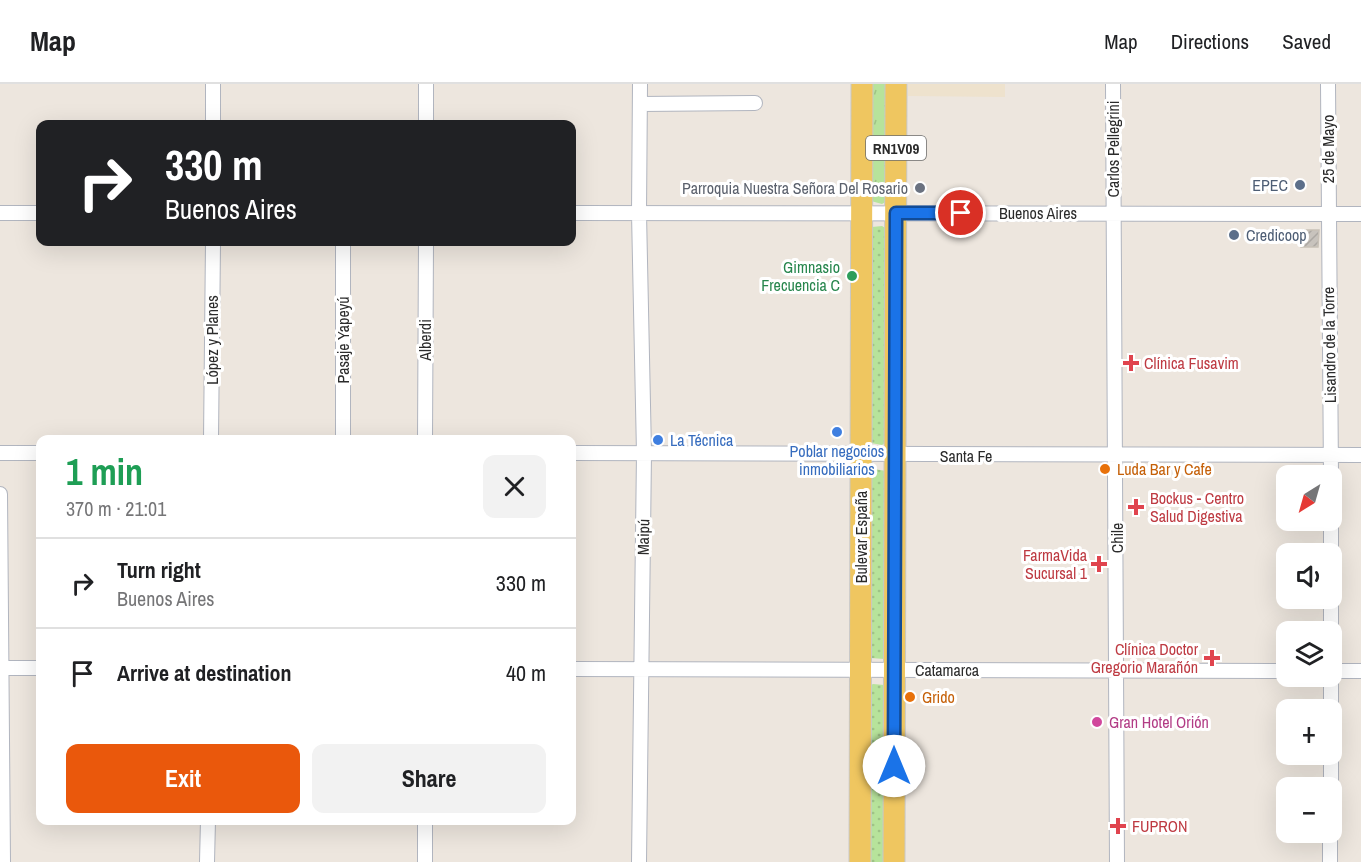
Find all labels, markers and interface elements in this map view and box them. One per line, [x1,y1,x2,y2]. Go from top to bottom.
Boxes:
text: Map [30,22,76,60]
text: Map [1104,27,1138,56]
text: Directions [1171,27,1249,56]
text: Saved [1282,27,1331,56]
street label: Carlos Pellegrini [1102,101,1124,197]
street label: 25 de Mayo [1317,115,1339,183]
road number: RN1V09 [866,136,926,160]
text: 330 m [165,137,263,193]
icon: right [66,144,144,222]
place label: EPEC [1252,174,1288,196]
place label: Parroquia Nuestra Señora Del Rosario [682,177,908,199]
marker: EPEC [1293,178,1307,192]
marker: Parroquia Nuestra Señora Del Rosario [913,181,927,195]
pin [935,187,986,238]
text: Buenos Aires [165,191,297,227]
icon: arrive [944,196,977,229]
street label: Buenos Aires [999,202,1077,224]
place label: Credicoop [1246,224,1307,246]
marker: Credicoop [1227,228,1241,242]
place label: Gimnasio Frecuencia C [761,256,840,296]
marker: Gimnasio Frecuencia C [845,269,859,283]
street label: Lisandro de la Torre [1317,287,1341,403]
street label: López y Planes [201,295,223,385]
street label: Pasaje Yapeyú [332,296,354,384]
street label: Alberdi [414,319,436,362]
place label: Clínica Fusavim [1144,352,1239,374]
marker: Clínica Fusavim [1122,354,1140,372]
marker: Poblar negocios inmobiliarios [830,425,844,439]
place label: La Técnica [670,429,734,451]
marker: La Técnica [651,433,665,447]
place label: Poblar negocios inmobiliarios [790,440,884,480]
street label: Santa Fe [940,445,992,467]
text: 1 min [66,448,143,496]
button: close [483,455,546,518]
place label: Luda Bar y Cafe [1117,458,1212,480]
marker: Luda Bar y Cafe [1098,462,1112,476]
north arrow [1276,465,1342,531]
map controls [1276,465,1342,843]
place label: Bockus - Centro Salud Digestiva [1150,487,1244,527]
street label: Bulevar España [850,490,872,583]
text: 370 m · 21:01 [66,495,166,522]
marker: Bockus - Centro Salud Digestiva [1127,498,1145,516]
street label: Maipú [632,519,654,555]
street label: Chile [1106,523,1128,553]
button: sound [1276,543,1342,609]
place label: FarmaVida Sucursal 1 [1023,544,1088,584]
text: Turn right [117,555,201,585]
marker: FarmaVida Sucursal 1 [1092,557,1106,571]
icon: right [66,567,99,600]
text: 330 m [496,568,546,598]
text: Buenos Aires [117,585,215,612]
button: layers [1276,621,1342,687]
place label: Clínica Doctor Gregorio Marañón [1091,638,1199,678]
marker: Clínica Doctor Gregorio Marañón [1203,649,1221,667]
icon: arrive [66,657,99,690]
text: Arrive at destination [117,658,291,688]
text: 40 m [506,658,546,688]
street label: Catamarca [915,659,980,681]
place label: Grido [922,686,955,708]
marker: Grido [903,690,917,704]
button: + [1276,699,1342,765]
place label: Gran Hotel Orión [1109,711,1209,733]
marker: Gran Hotel Orión [1090,715,1104,729]
position arrow [862,734,926,798]
button: Exit [66,744,300,813]
button: Share [312,744,546,813]
button: − [1276,777,1342,843]
place label: FUPRON [1132,815,1187,837]
marker: FUPRON [1109,817,1127,835]

